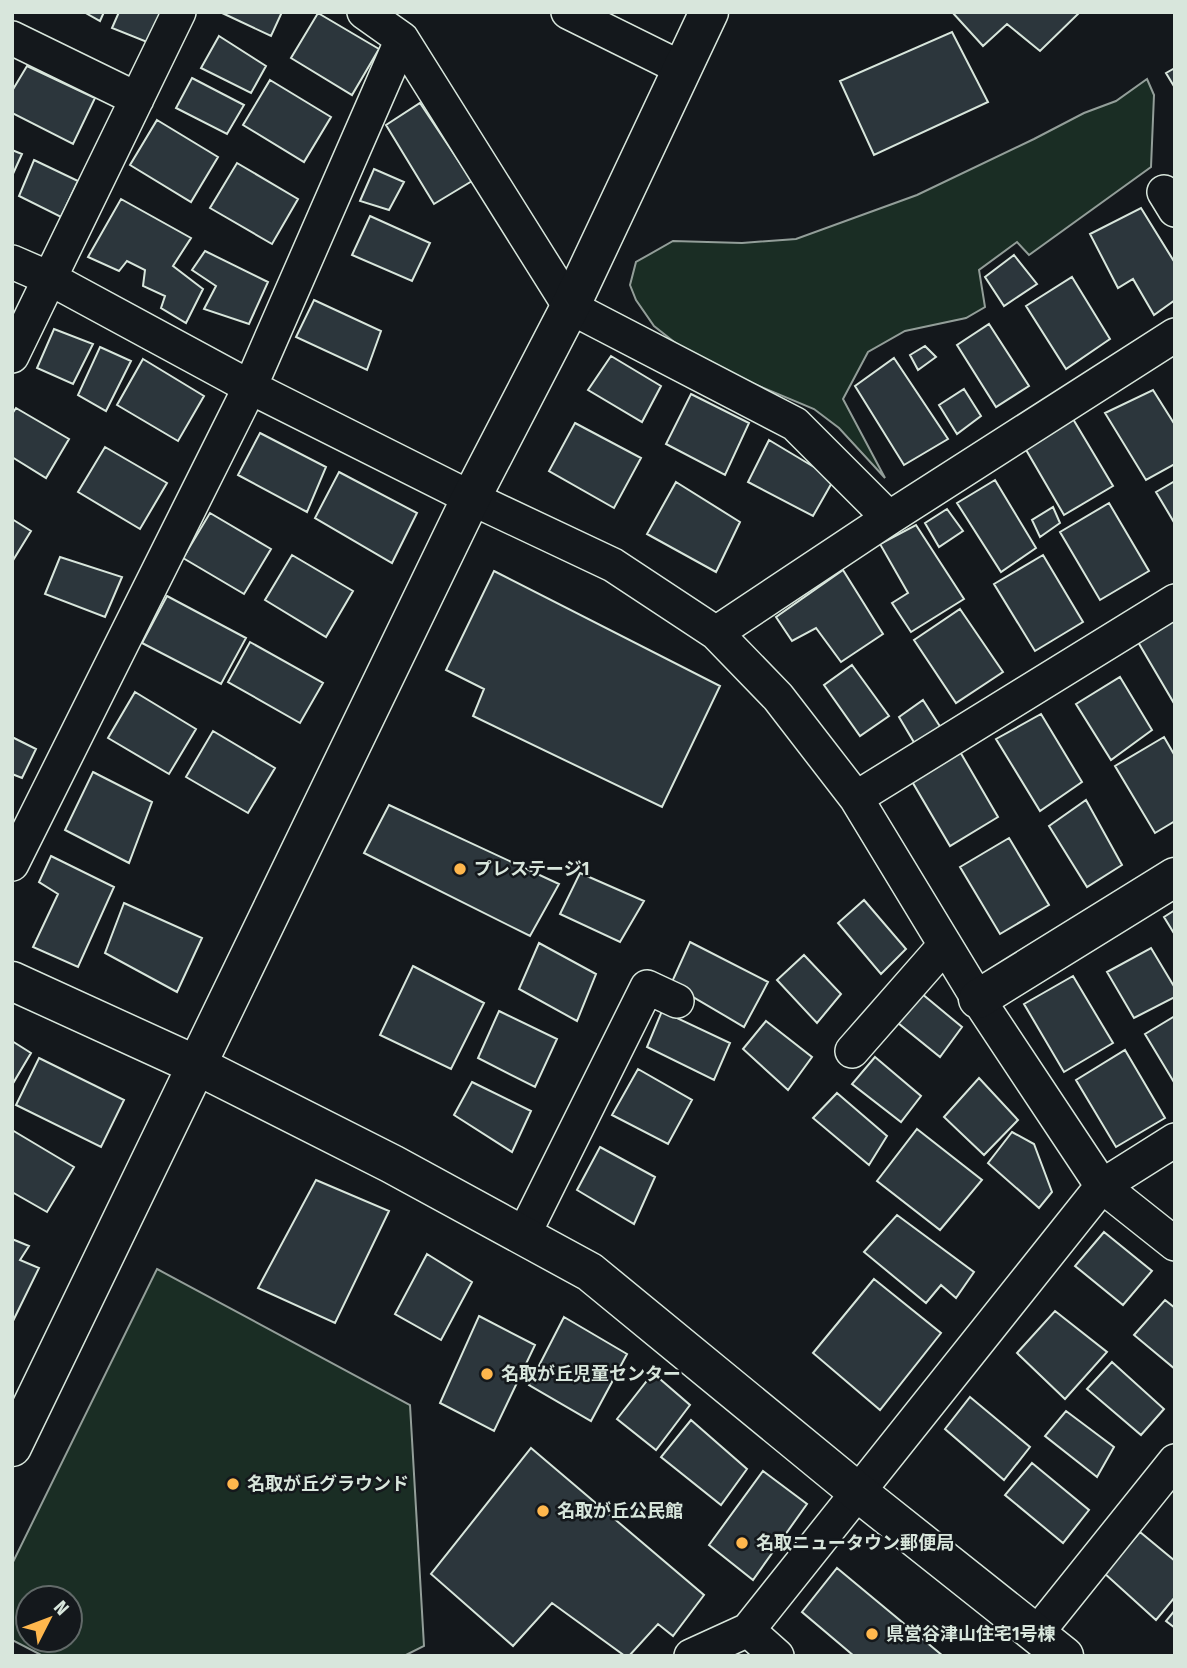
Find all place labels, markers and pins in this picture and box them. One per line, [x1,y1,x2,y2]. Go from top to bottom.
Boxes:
place label: プレステージ1 [474,858,589,880]
marker: プレステージ1 [452,861,468,877]
place label: 名取が丘児童センター [501,1363,681,1385]
marker: 名取が丘児童センター [479,1366,495,1382]
place label: 名取が丘グラウンド [247,1473,409,1495]
marker: 名取が丘グラウンド [225,1476,241,1492]
place label: 名取が丘公民館 [557,1500,683,1522]
marker: 名取が丘公民館 [535,1503,551,1519]
place label: 名取ニュータウン郵便局 [756,1532,954,1554]
marker: 名取ニュータウン郵便局 [734,1535,750,1551]
place label: 県営谷津山住宅1号棟 [886,1623,1056,1645]
marker: 県営谷津山住宅1号棟 [864,1626,880,1642]

